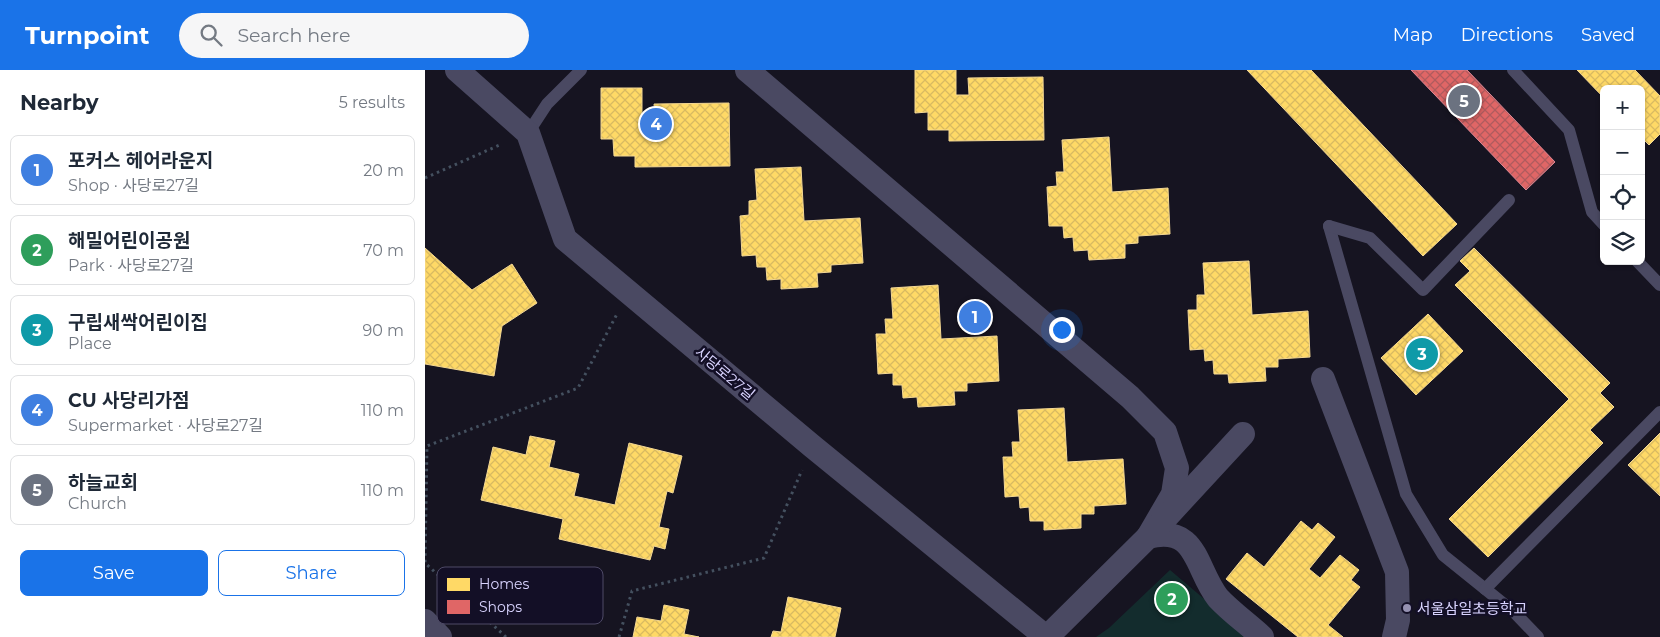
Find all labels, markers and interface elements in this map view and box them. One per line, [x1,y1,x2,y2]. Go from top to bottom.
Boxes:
search box [179,13,529,58]
text: Turnpoint [25,21,149,50]
icon: search [197,21,225,49]
text: Search here [237,24,350,47]
text: Map [1393,24,1433,46]
text: Directions [1461,24,1553,46]
text: Saved [1581,24,1635,46]
pin: 5 [1448,82,1480,120]
map controls [1600,85,1645,265]
button: + [1600,85,1645,130]
text: Nearby [20,90,99,115]
text: 5 results [339,93,405,112]
pin: 4 [640,105,672,143]
button: − [1600,130,1645,175]
text: 포커스 헤어라운지 [68,149,213,172]
text: 1 [34,161,40,180]
text: 20 m [363,161,404,180]
button: locate [1600,175,1645,220]
text: Shop · 사당로27길 [68,176,199,195]
button: layers [1600,220,1645,265]
text: 해밀어린이공원 [68,229,190,252]
text: 2 [32,241,42,260]
text: 70 m [363,241,404,260]
text: Park · 사당로27길 [68,256,194,275]
pin: 1 [959,298,991,336]
text: 구립새싹어린이집 [68,311,208,334]
your location [1049,317,1075,343]
text: 3 [32,321,42,340]
text: 90 m [362,321,404,340]
text: Place [68,334,112,353]
pin: 3 [1406,335,1438,373]
street label: 사당로27길 [691,342,759,404]
text: CU 사당리가점 [68,389,189,412]
text: 4 [31,401,43,420]
text: 110 m [361,401,404,420]
text: Supermarket · 사당로27길 [68,416,263,435]
text: 하늘교회 [68,471,138,494]
text: 5 [32,481,42,500]
text: 110 m [361,481,404,500]
text: Church [68,494,127,513]
button: Save [20,550,208,596]
button: Share [218,550,405,596]
legend [437,567,603,624]
text: Homes [479,575,529,593]
pin: 2 [1156,580,1188,618]
text: Shops [479,598,522,616]
place label: 서울삼일초등학교 [1417,599,1527,618]
marker: 서울삼일초등학교 [1401,602,1413,614]

